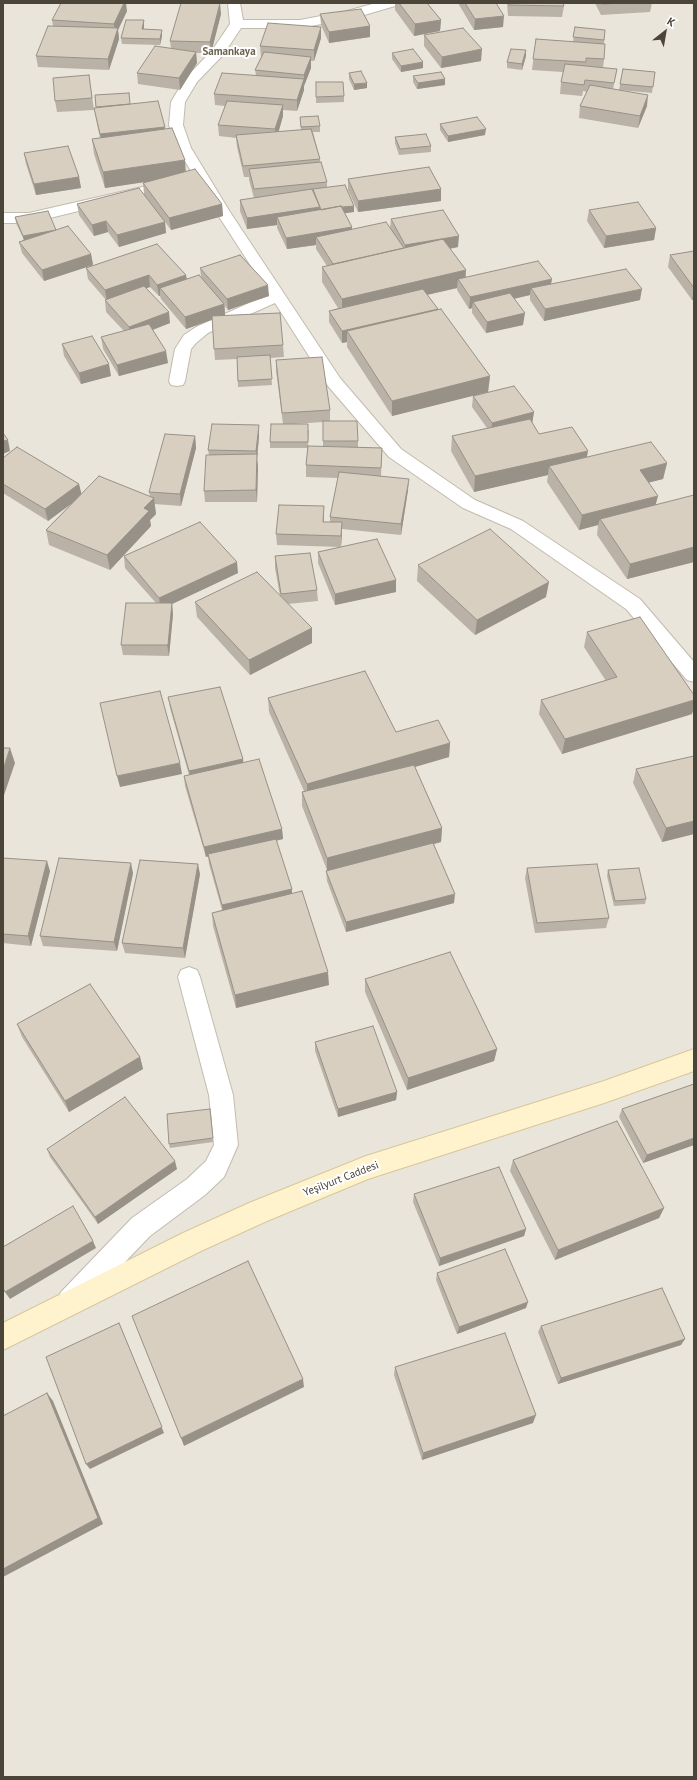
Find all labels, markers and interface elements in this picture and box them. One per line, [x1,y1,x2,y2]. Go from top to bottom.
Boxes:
north arrow [645,12,685,52]
text: K [665,14,678,29]
district label: Samankaya [202,45,256,59]
street label: Yeşilyurt Caddesi [301,1159,381,1199]

